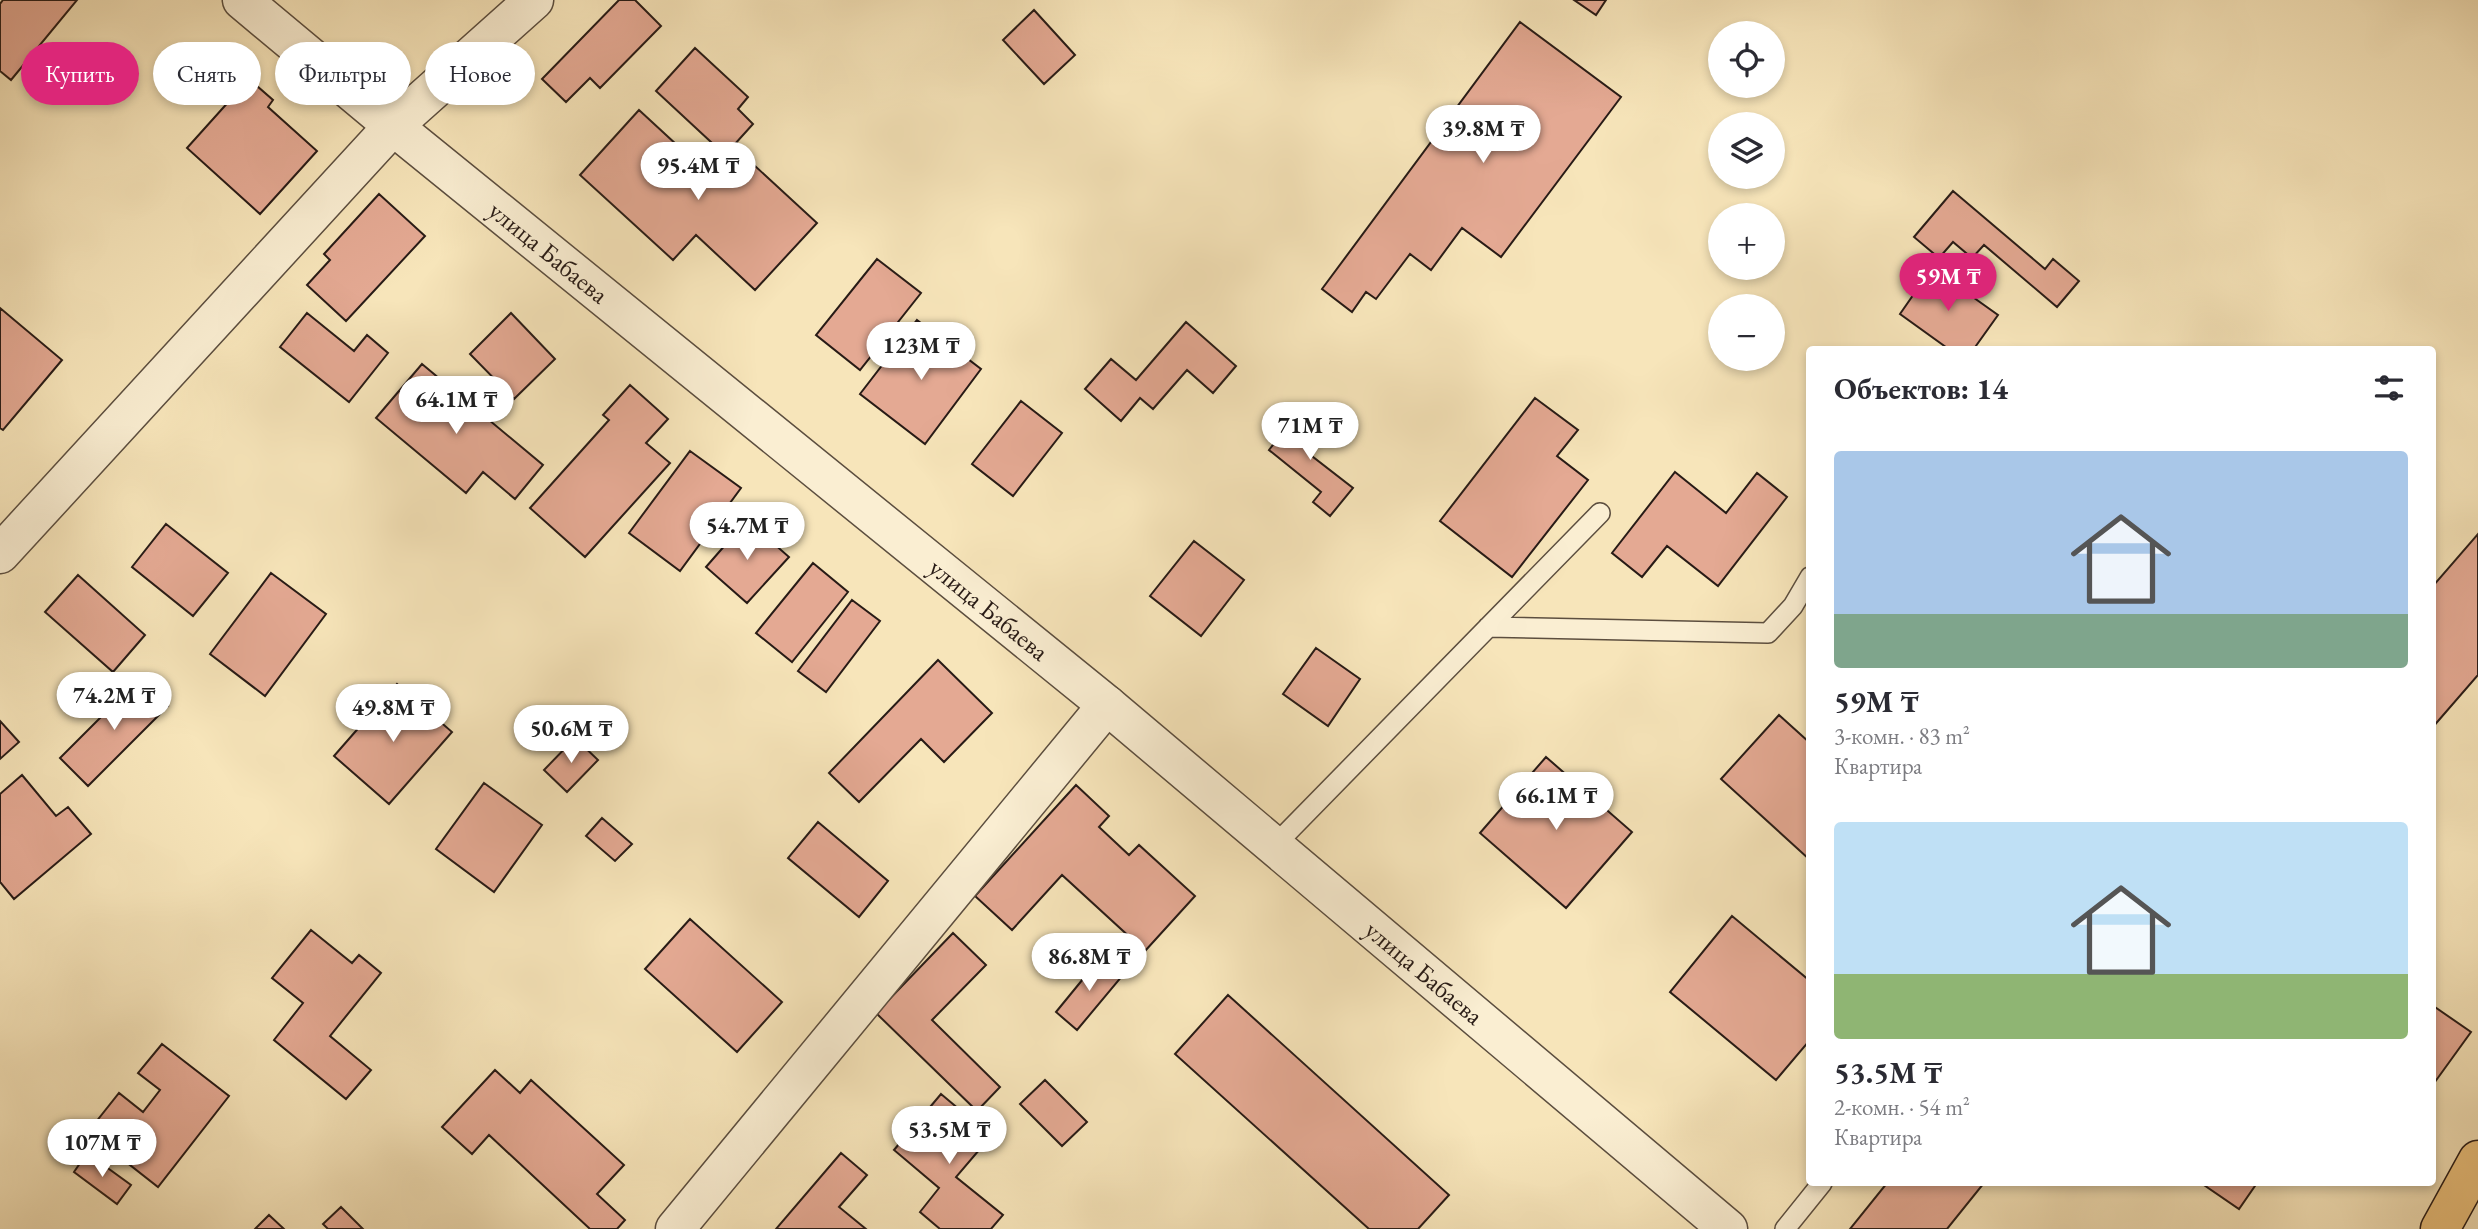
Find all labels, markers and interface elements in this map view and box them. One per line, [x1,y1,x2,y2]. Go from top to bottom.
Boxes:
map controls [1708,21,1785,371]
button: locate [1708,21,1785,98]
chip: Купить [21,42,139,105]
chip: Снять [153,42,261,105]
chip: Фильтры [275,42,411,105]
chip: Новое [425,42,535,105]
pin: 39.8M ₸ [1418,106,1548,165]
button: layers [1708,112,1785,189]
text: 39.8M ₸ [1442,113,1524,143]
pin: 95.4M ₸ [633,142,763,202]
text: 95.4M ₸ [657,150,739,180]
street label: улица Бабаева [482,193,616,311]
button: + [1708,203,1785,280]
pin: 59M ₸ [1899,254,1997,313]
text: 59M ₸ [1916,261,1980,291]
button: − [1708,294,1785,371]
pin: 123M ₸ [864,322,978,382]
text: 123M ₸ [882,330,960,360]
text: Объектов: 14 [1834,369,2008,408]
icon: filters [2370,369,2408,407]
pin: 64.1M ₸ [391,376,521,436]
text: 64.1M ₸ [415,384,497,414]
pin: 71M ₸ [1261,402,1359,462]
text: 71M ₸ [1278,410,1342,440]
icon: home [2058,496,2184,622]
pin: 54.7M ₸ [682,503,812,562]
text: 54.7M ₸ [706,510,788,540]
street label: улица Бабаева [922,550,1056,669]
pin: 74.2M ₸ [49,672,179,732]
text: 74.2M ₸ [73,680,155,710]
text: 59M ₸ [1834,682,1919,721]
pin: 49.8M ₸ [328,684,458,744]
text: 49.8M ₸ [352,692,434,722]
pin: 50.6M ₸ [506,706,636,765]
text: 50.6M ₸ [530,713,612,743]
text: 3-комн. · 83 m² [1834,721,1970,751]
text: Квартира [1834,751,1922,781]
pin: 66.1M ₸ [1491,772,1621,832]
text: 66.1M ₸ [1515,780,1597,810]
icon: home [2058,867,2184,993]
street label: улица Бабаева [1358,913,1491,1033]
pin: 86.8M ₸ [1024,934,1154,993]
text: 86.8M ₸ [1048,941,1130,971]
text: 53.5M ₸ [1834,1053,1942,1092]
text: 2-комн. · 54 m² [1834,1092,1970,1122]
pin: 53.5M ₸ [884,1106,1014,1166]
text: 53.5M ₸ [908,1114,990,1144]
pin: 107M ₸ [45,1120,159,1179]
text: Квартира [1834,1122,1922,1152]
text: 107M ₸ [63,1127,141,1157]

